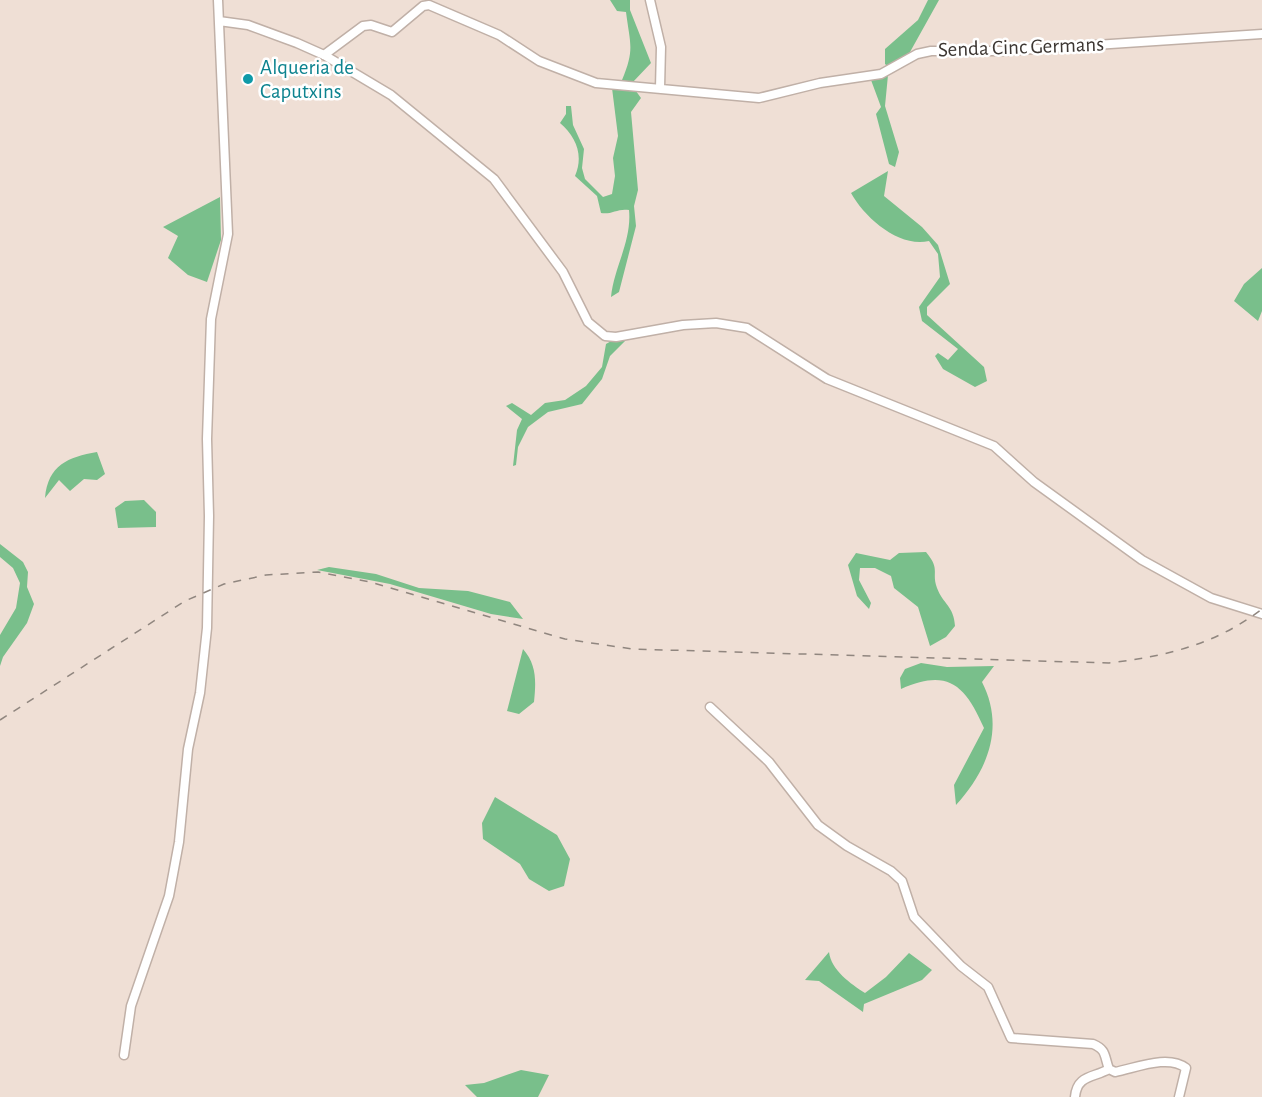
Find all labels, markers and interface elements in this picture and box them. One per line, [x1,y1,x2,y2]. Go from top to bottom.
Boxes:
street label: Senda Cinc Germans [938,34,1104,60]
place label: Alqueria de Caputxins [260,57,354,102]
marker: Alqueria de Caputxins [241,72,255,86]

